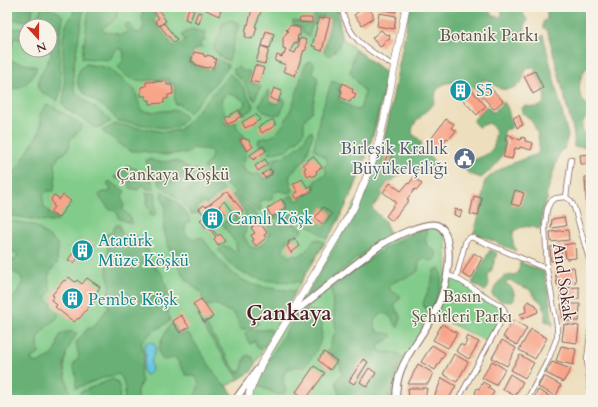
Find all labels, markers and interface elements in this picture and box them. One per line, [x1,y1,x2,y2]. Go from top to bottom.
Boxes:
north arrow [18,18,58,58]
park label: Botanik Parkı [439,24,539,47]
text: N [34,38,49,56]
building icon: S5 [447,77,473,103]
place label: S5 [476,79,493,102]
place label: Birleşik Krallık Büyükelçiliği [341,137,449,180]
public building icon: Birleşik Krallık Büyükelçiliği [451,145,477,171]
park label: Çankaya Köşkü [116,163,230,186]
building icon: Camlı Köşk [199,205,225,231]
place label: Camlı Köşk [228,207,314,230]
place label: Atatürk Müze Köşkü [98,229,189,272]
building icon: Atatürk Müze Köşkü [70,237,96,263]
street label: And Sokak [547,241,581,323]
park label: Basın Şehitleri Parkı [412,285,513,328]
building icon: Pembe Köşk [59,286,85,312]
place label: Pembe Köşk [88,288,179,311]
district label: Çankaya [246,299,332,328]

